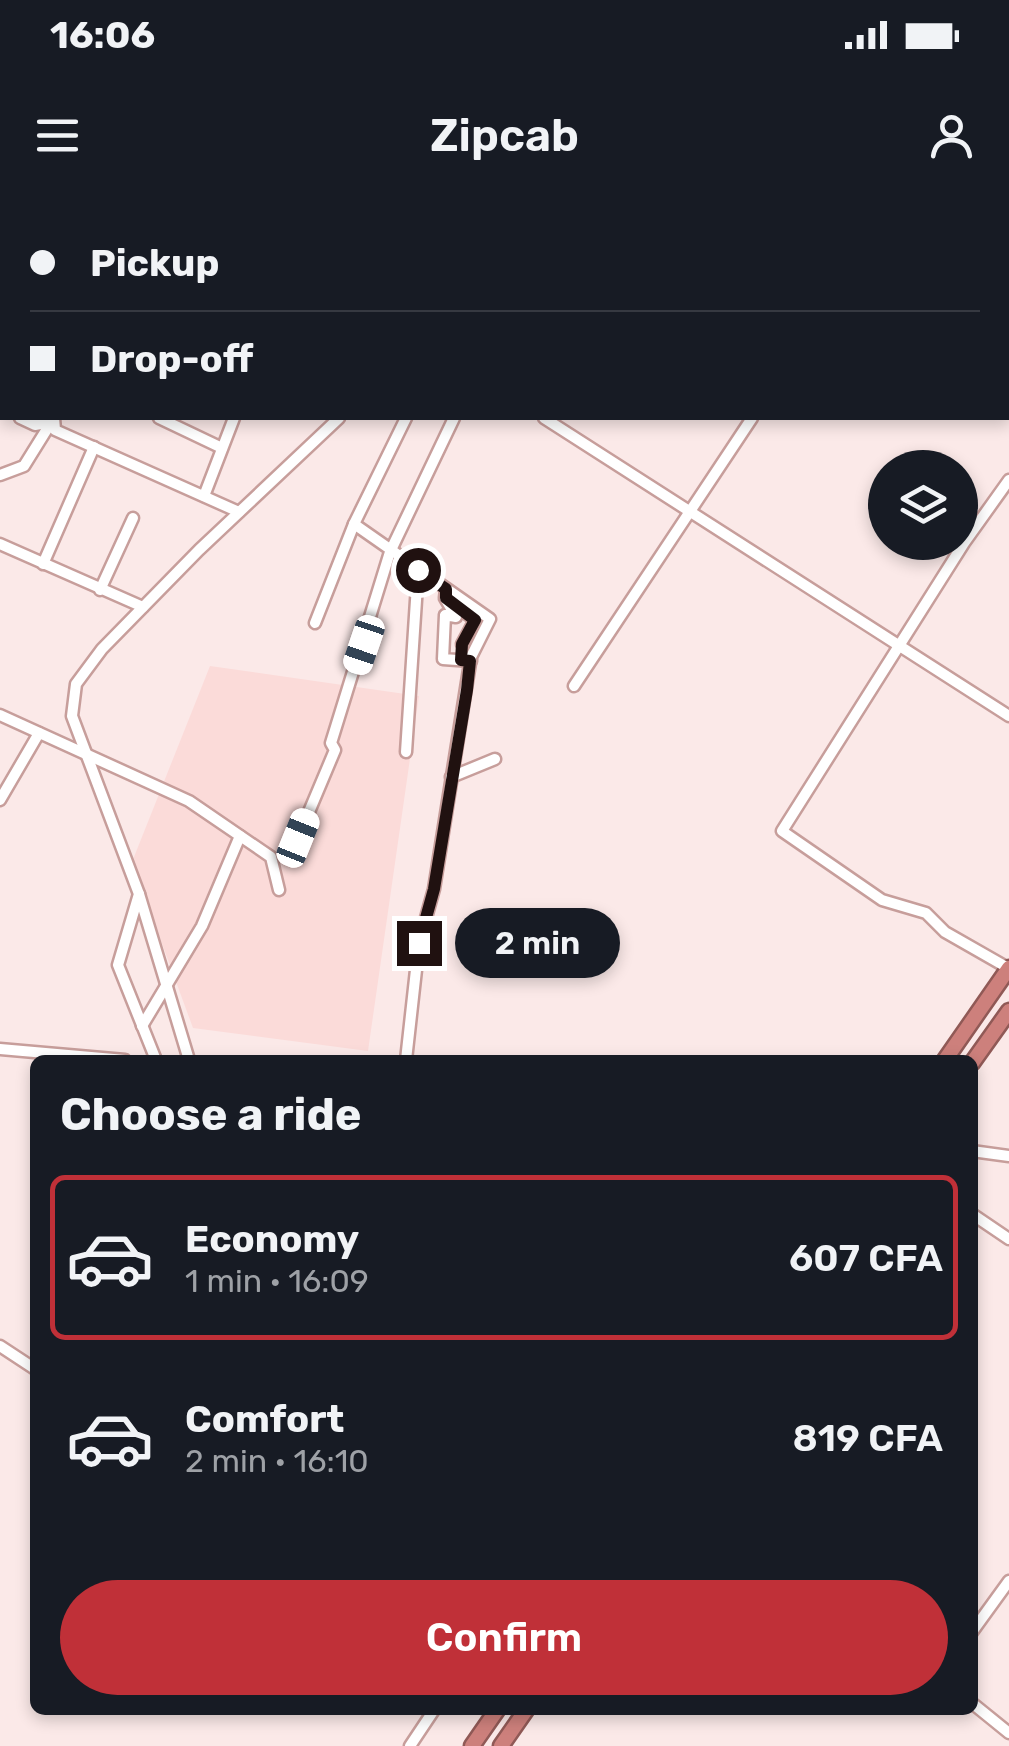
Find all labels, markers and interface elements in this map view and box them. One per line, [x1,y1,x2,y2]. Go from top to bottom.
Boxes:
text: 16:06 [50,12,155,58]
icon: menu [30,108,85,163]
icon: person [924,108,979,163]
text: Zipcab [430,109,579,162]
text: Pickup [90,240,219,286]
text: Drop-off [90,336,253,382]
map controls [868,450,978,560]
button: layers [868,450,978,560]
route start [396,548,441,593]
car [340,612,388,678]
car [273,805,323,871]
callout: 2 min [454,908,619,978]
route end [397,921,442,966]
text: 2 min [495,924,580,962]
text: Choose a ride [60,1088,362,1141]
icon: car [65,1213,155,1303]
text: Economy [185,1216,359,1262]
text: 607 CFA [789,1235,943,1281]
text: 1 min · 16:09 [185,1262,369,1300]
icon: car [65,1393,155,1483]
text: Comfort [185,1396,344,1442]
text: 819 CFA [792,1415,943,1461]
text: 2 min · 16:10 [185,1442,369,1480]
button: Confirm [60,1580,948,1695]

